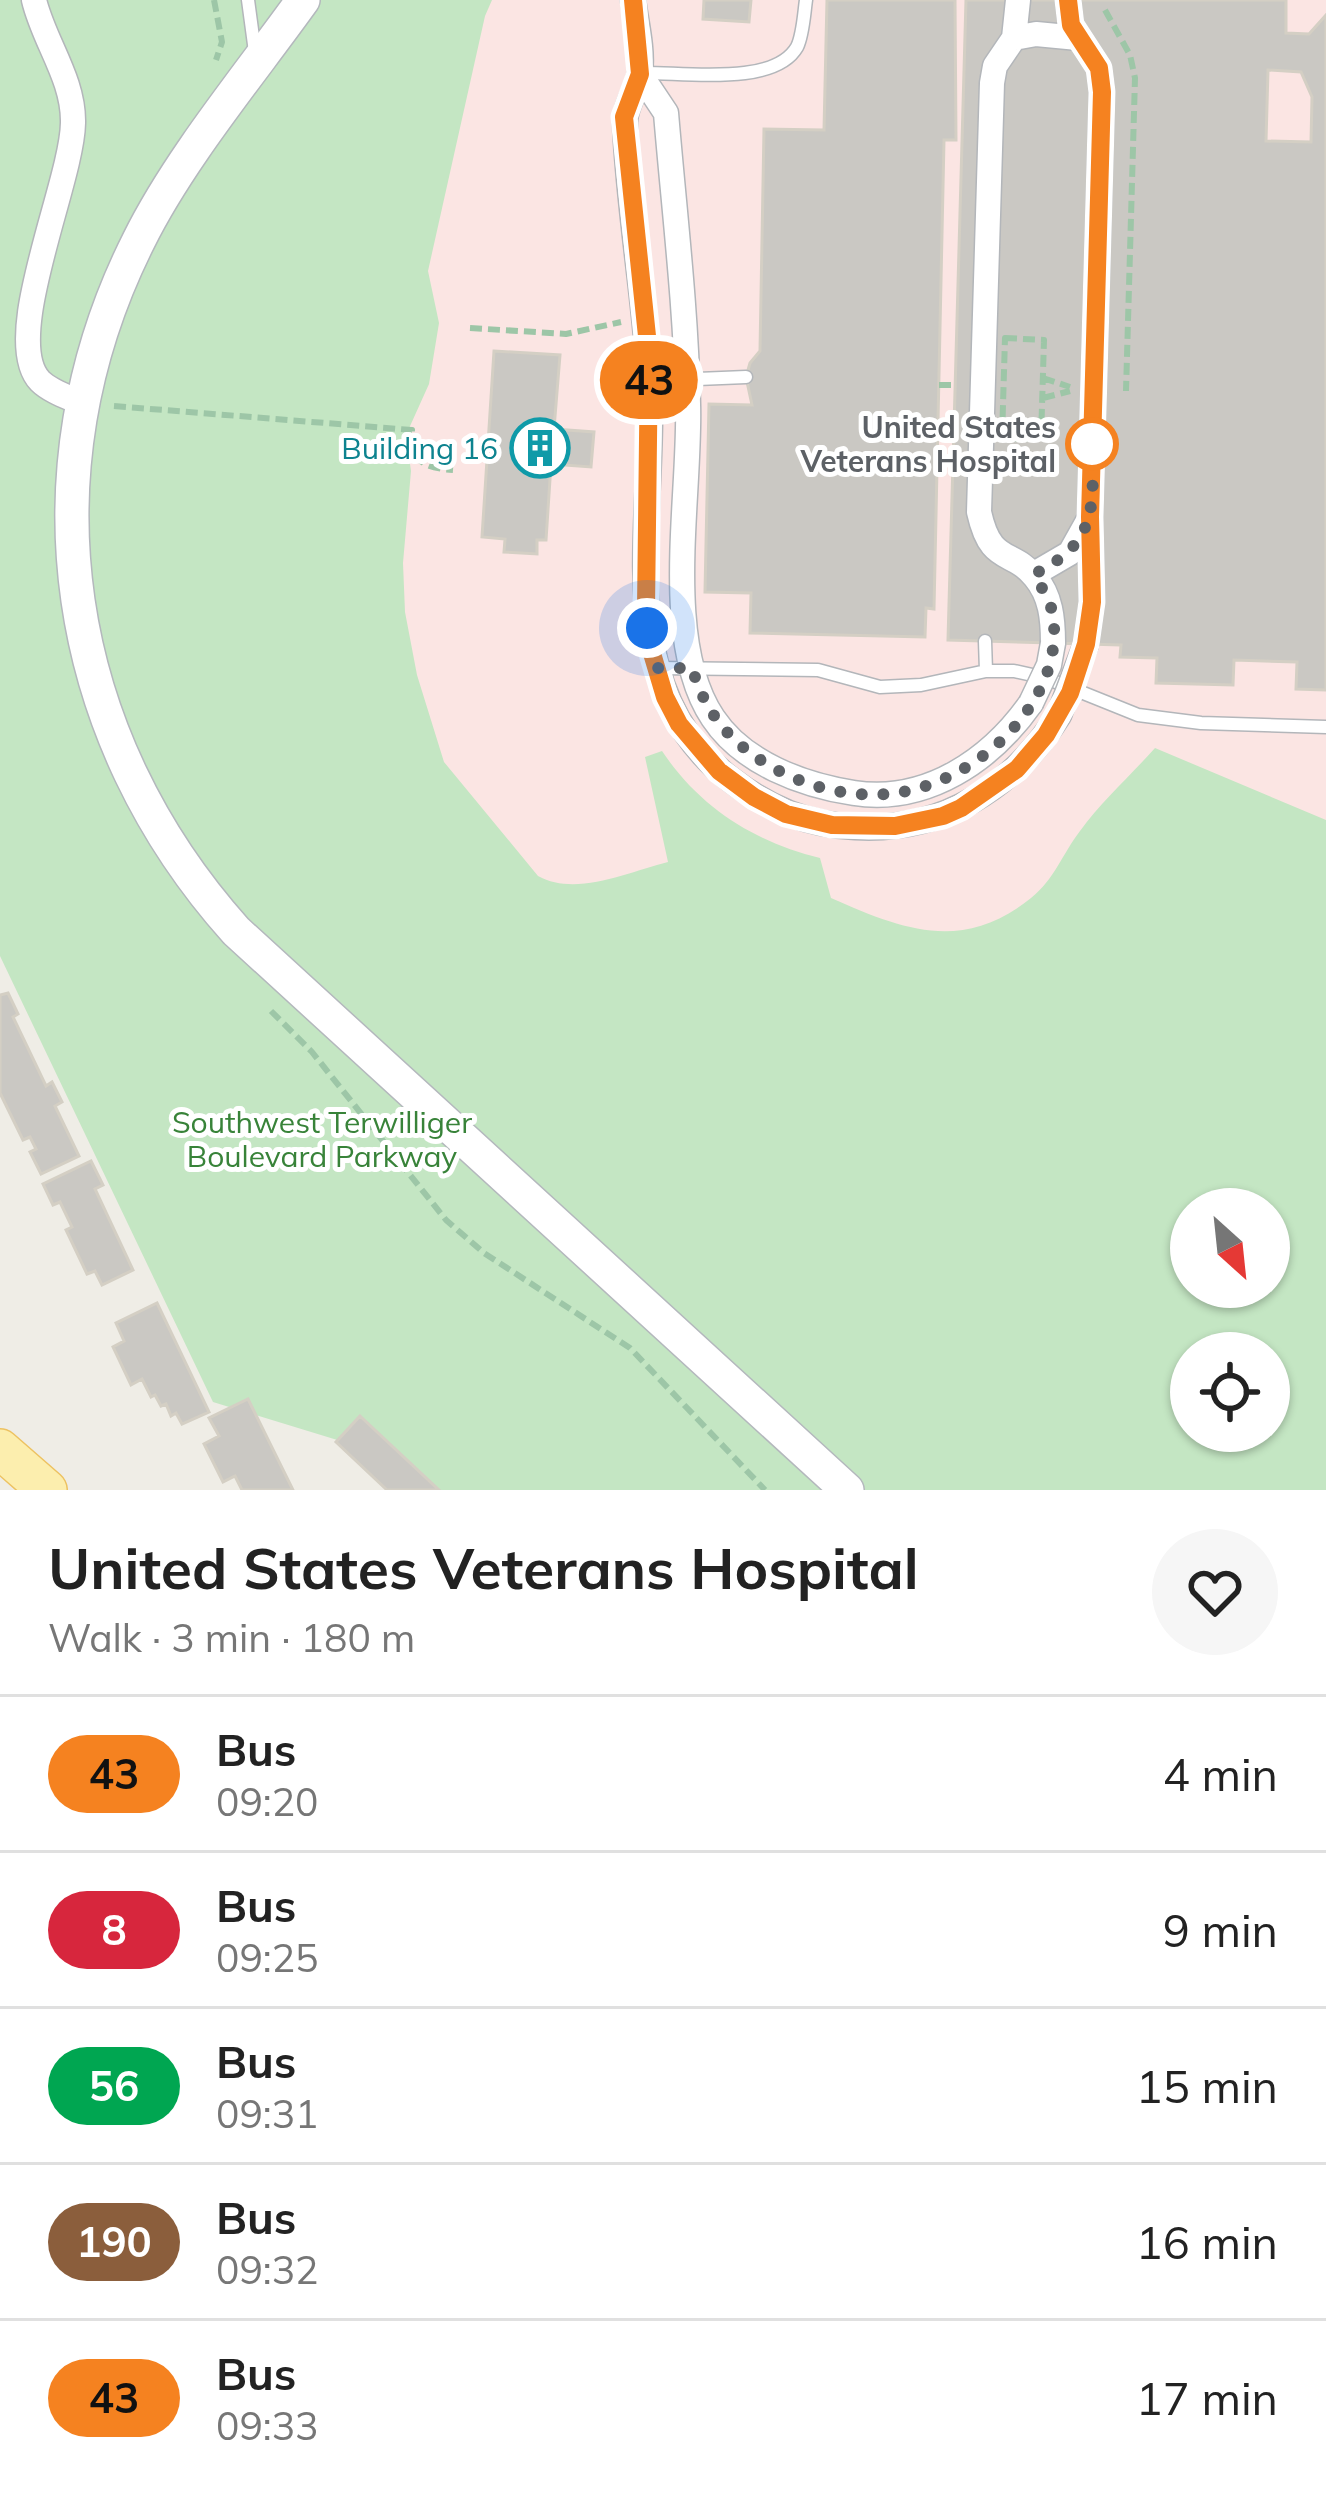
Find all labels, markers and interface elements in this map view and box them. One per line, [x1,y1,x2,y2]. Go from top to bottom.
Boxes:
line badge: 43 [595,341,703,419]
text: 43 [624,353,674,406]
place label: United States Veterans Hospital [799,408,1056,480]
building icon: Building 16 [509,417,571,479]
marker: United States Veterans Hospital [1067,419,1117,469]
place label: Building 16 [341,429,498,467]
your location [617,598,677,658]
park label: Southwest Terwilliger Boulevard Parkway [172,1103,472,1175]
north arrow [1170,1188,1290,1308]
map controls [1170,1188,1290,1452]
button: locate [1170,1332,1290,1452]
button: heart [1152,1529,1278,1655]
text: United States Veterans Hospital [48,1532,919,1603]
text: Walk · 3 min · 180 m [48,1613,415,1662]
text: Bus [216,1721,296,1777]
text: 4 min [1163,1746,1278,1802]
text: 43 [89,1747,139,1800]
text: 09:20 [216,1777,319,1826]
text: Bus [216,1877,296,1933]
text: 9 min [1163,1902,1278,1958]
text: 8 [101,1903,127,1956]
text: 09:25 [216,1933,319,1982]
text: Bus [216,2033,296,2089]
text: 15 min [1136,2058,1278,2114]
text: 56 [89,2059,139,2112]
text: 09:31 [216,2089,319,2138]
text: Bus [216,2189,296,2245]
text: 16 min [1136,2214,1278,2270]
text: 190 [76,2215,152,2268]
text: 09:32 [216,2245,319,2294]
text: Bus [216,2345,296,2401]
text: 17 min [1136,2370,1278,2426]
text: 43 [89,2371,139,2424]
text: 09:33 [216,2401,319,2450]

